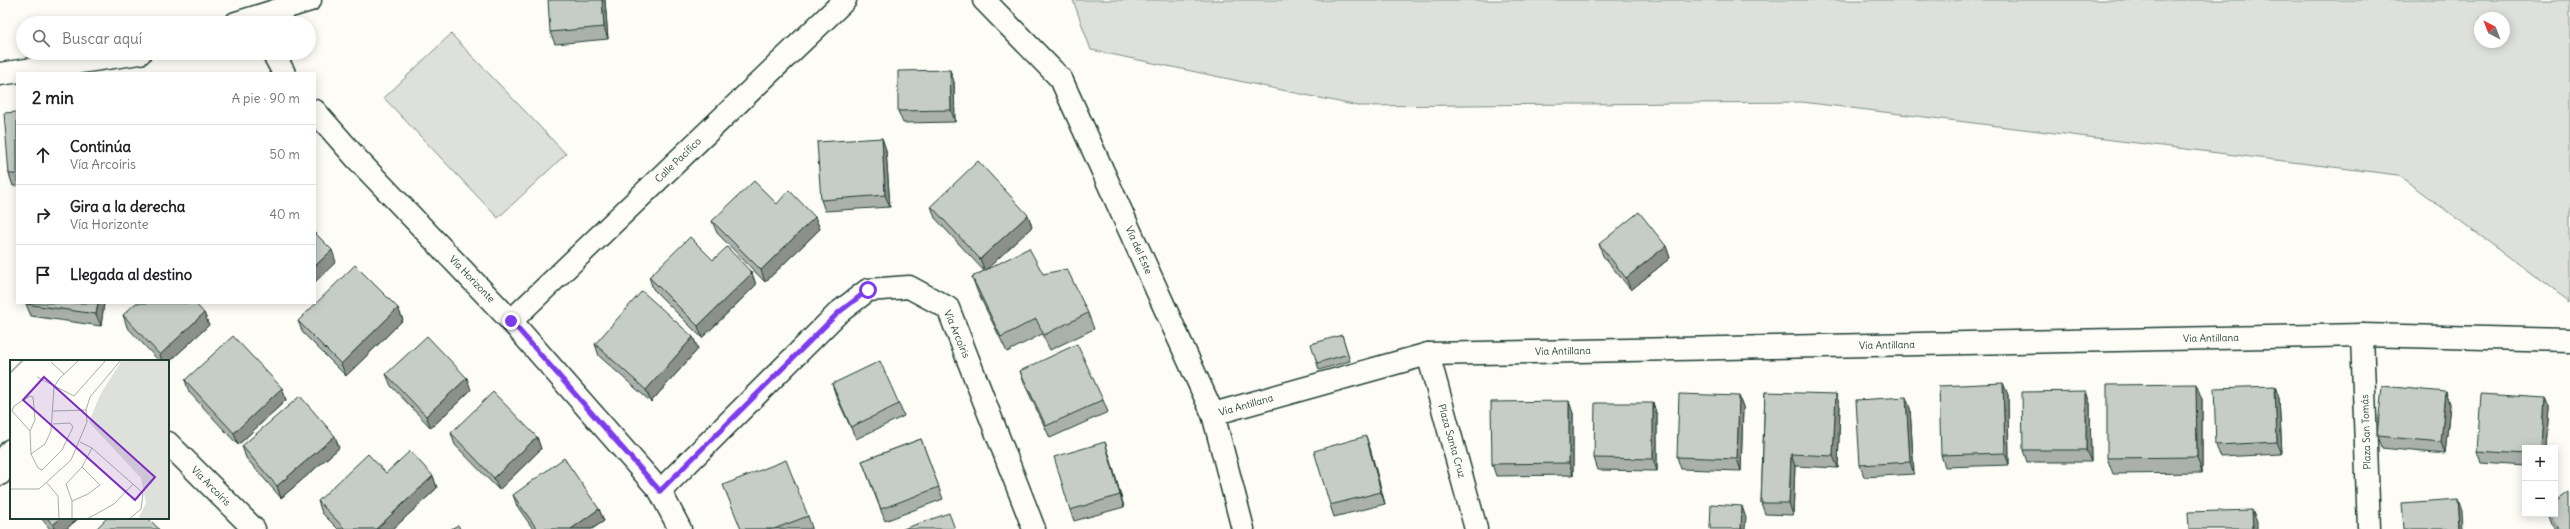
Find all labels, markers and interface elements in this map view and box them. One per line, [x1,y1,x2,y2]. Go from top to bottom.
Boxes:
north arrow [2474,12,2510,48]
search box [16,16,316,60]
icon: search [30,27,52,49]
text: Buscar aquí [62,29,142,48]
text: 2 min [32,87,74,109]
text: A pie · 90 m [232,90,300,107]
street label: Calle Pacífico [652,134,704,185]
text: Continúa [70,137,131,156]
icon: ahead [32,144,54,166]
text: 50 m [269,146,300,163]
text: Vía Arcoíris [70,156,136,173]
text: Gira a la derecha [70,197,185,216]
icon: right [32,204,54,226]
text: 40 m [269,206,300,223]
text: Vía Horizonte [70,216,148,233]
street label: Vía del Este [1123,224,1155,276]
street label: Vía Horizonte [446,253,498,305]
icon: arrive [32,264,54,286]
text: Llegada al destino [70,265,192,284]
route start [859,281,877,299]
street label: Vía Arcoíris [941,308,973,360]
route end [502,312,520,330]
street label: Vía Antillana [2183,331,2239,345]
street label: Vía Antillana [1859,338,1915,352]
street label: Vía Antillana [1535,344,1591,358]
inset map [10,360,169,519]
street label: Vía Antillana [1217,391,1275,419]
street label: Plaza San Tomás [2358,394,2374,470]
street label: Plaza Santa Cruz [1435,402,1469,480]
map controls [2522,445,2558,517]
button: + [2522,445,2558,481]
street label: Vía Arcoíris [188,463,234,509]
button: − [2522,481,2558,517]

